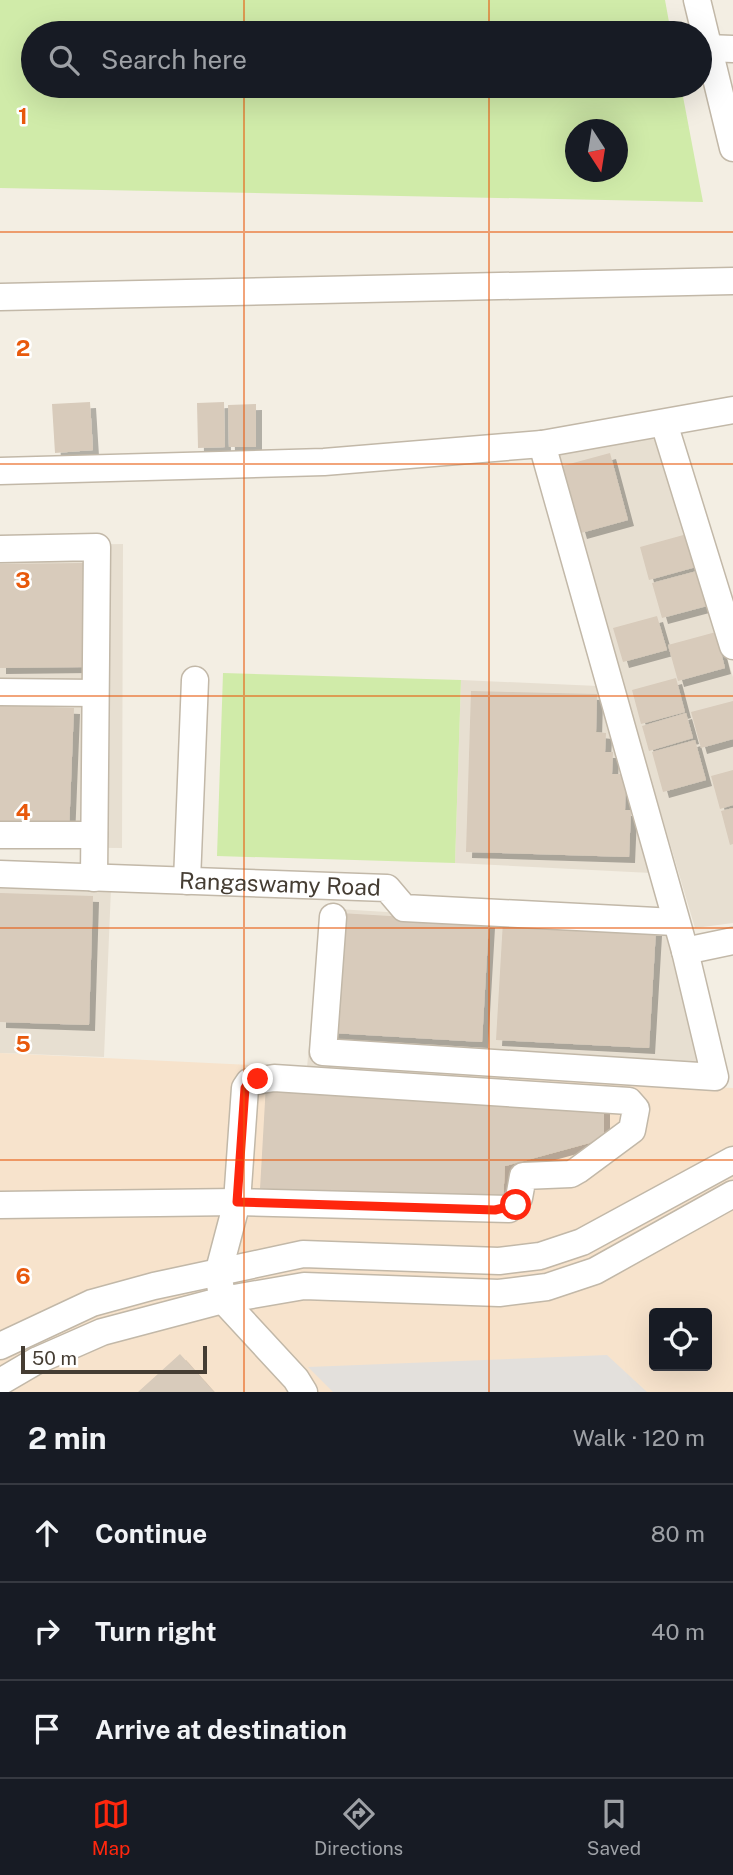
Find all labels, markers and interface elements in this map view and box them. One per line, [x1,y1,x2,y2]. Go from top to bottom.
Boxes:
search box [21,21,712,98]
icon: search [45,41,83,79]
text: Search here [101,44,247,75]
text: 1 [18,102,28,129]
north arrow [565,119,628,182]
text: 2 [16,334,30,361]
text: 3 [15,566,31,593]
text: 4 [15,798,31,825]
street label: Rangaswamy Road [178,866,381,901]
text: 5 [15,1030,31,1057]
route end [242,1063,273,1094]
route start [500,1189,531,1220]
text: 6 [15,1262,31,1289]
map controls [649,1308,712,1371]
button: locate [649,1308,712,1371]
scale bar [21,1343,206,1375]
text: 50 m [32,1347,77,1369]
text: 2 min [28,1420,107,1456]
text: Walk · 120 m [573,1424,705,1451]
icon: ahead [28,1514,66,1552]
text: Continue [95,1518,207,1549]
text: 80 m [651,1520,705,1547]
icon: right [28,1612,66,1650]
text: Turn right [95,1616,217,1647]
text: 40 m [651,1618,705,1645]
icon: arrive [28,1710,66,1748]
text: Arrive at destination [95,1714,347,1745]
tab: Map [92,1795,130,1859]
tab: Directions [314,1795,403,1859]
tab: Saved [587,1795,641,1859]

